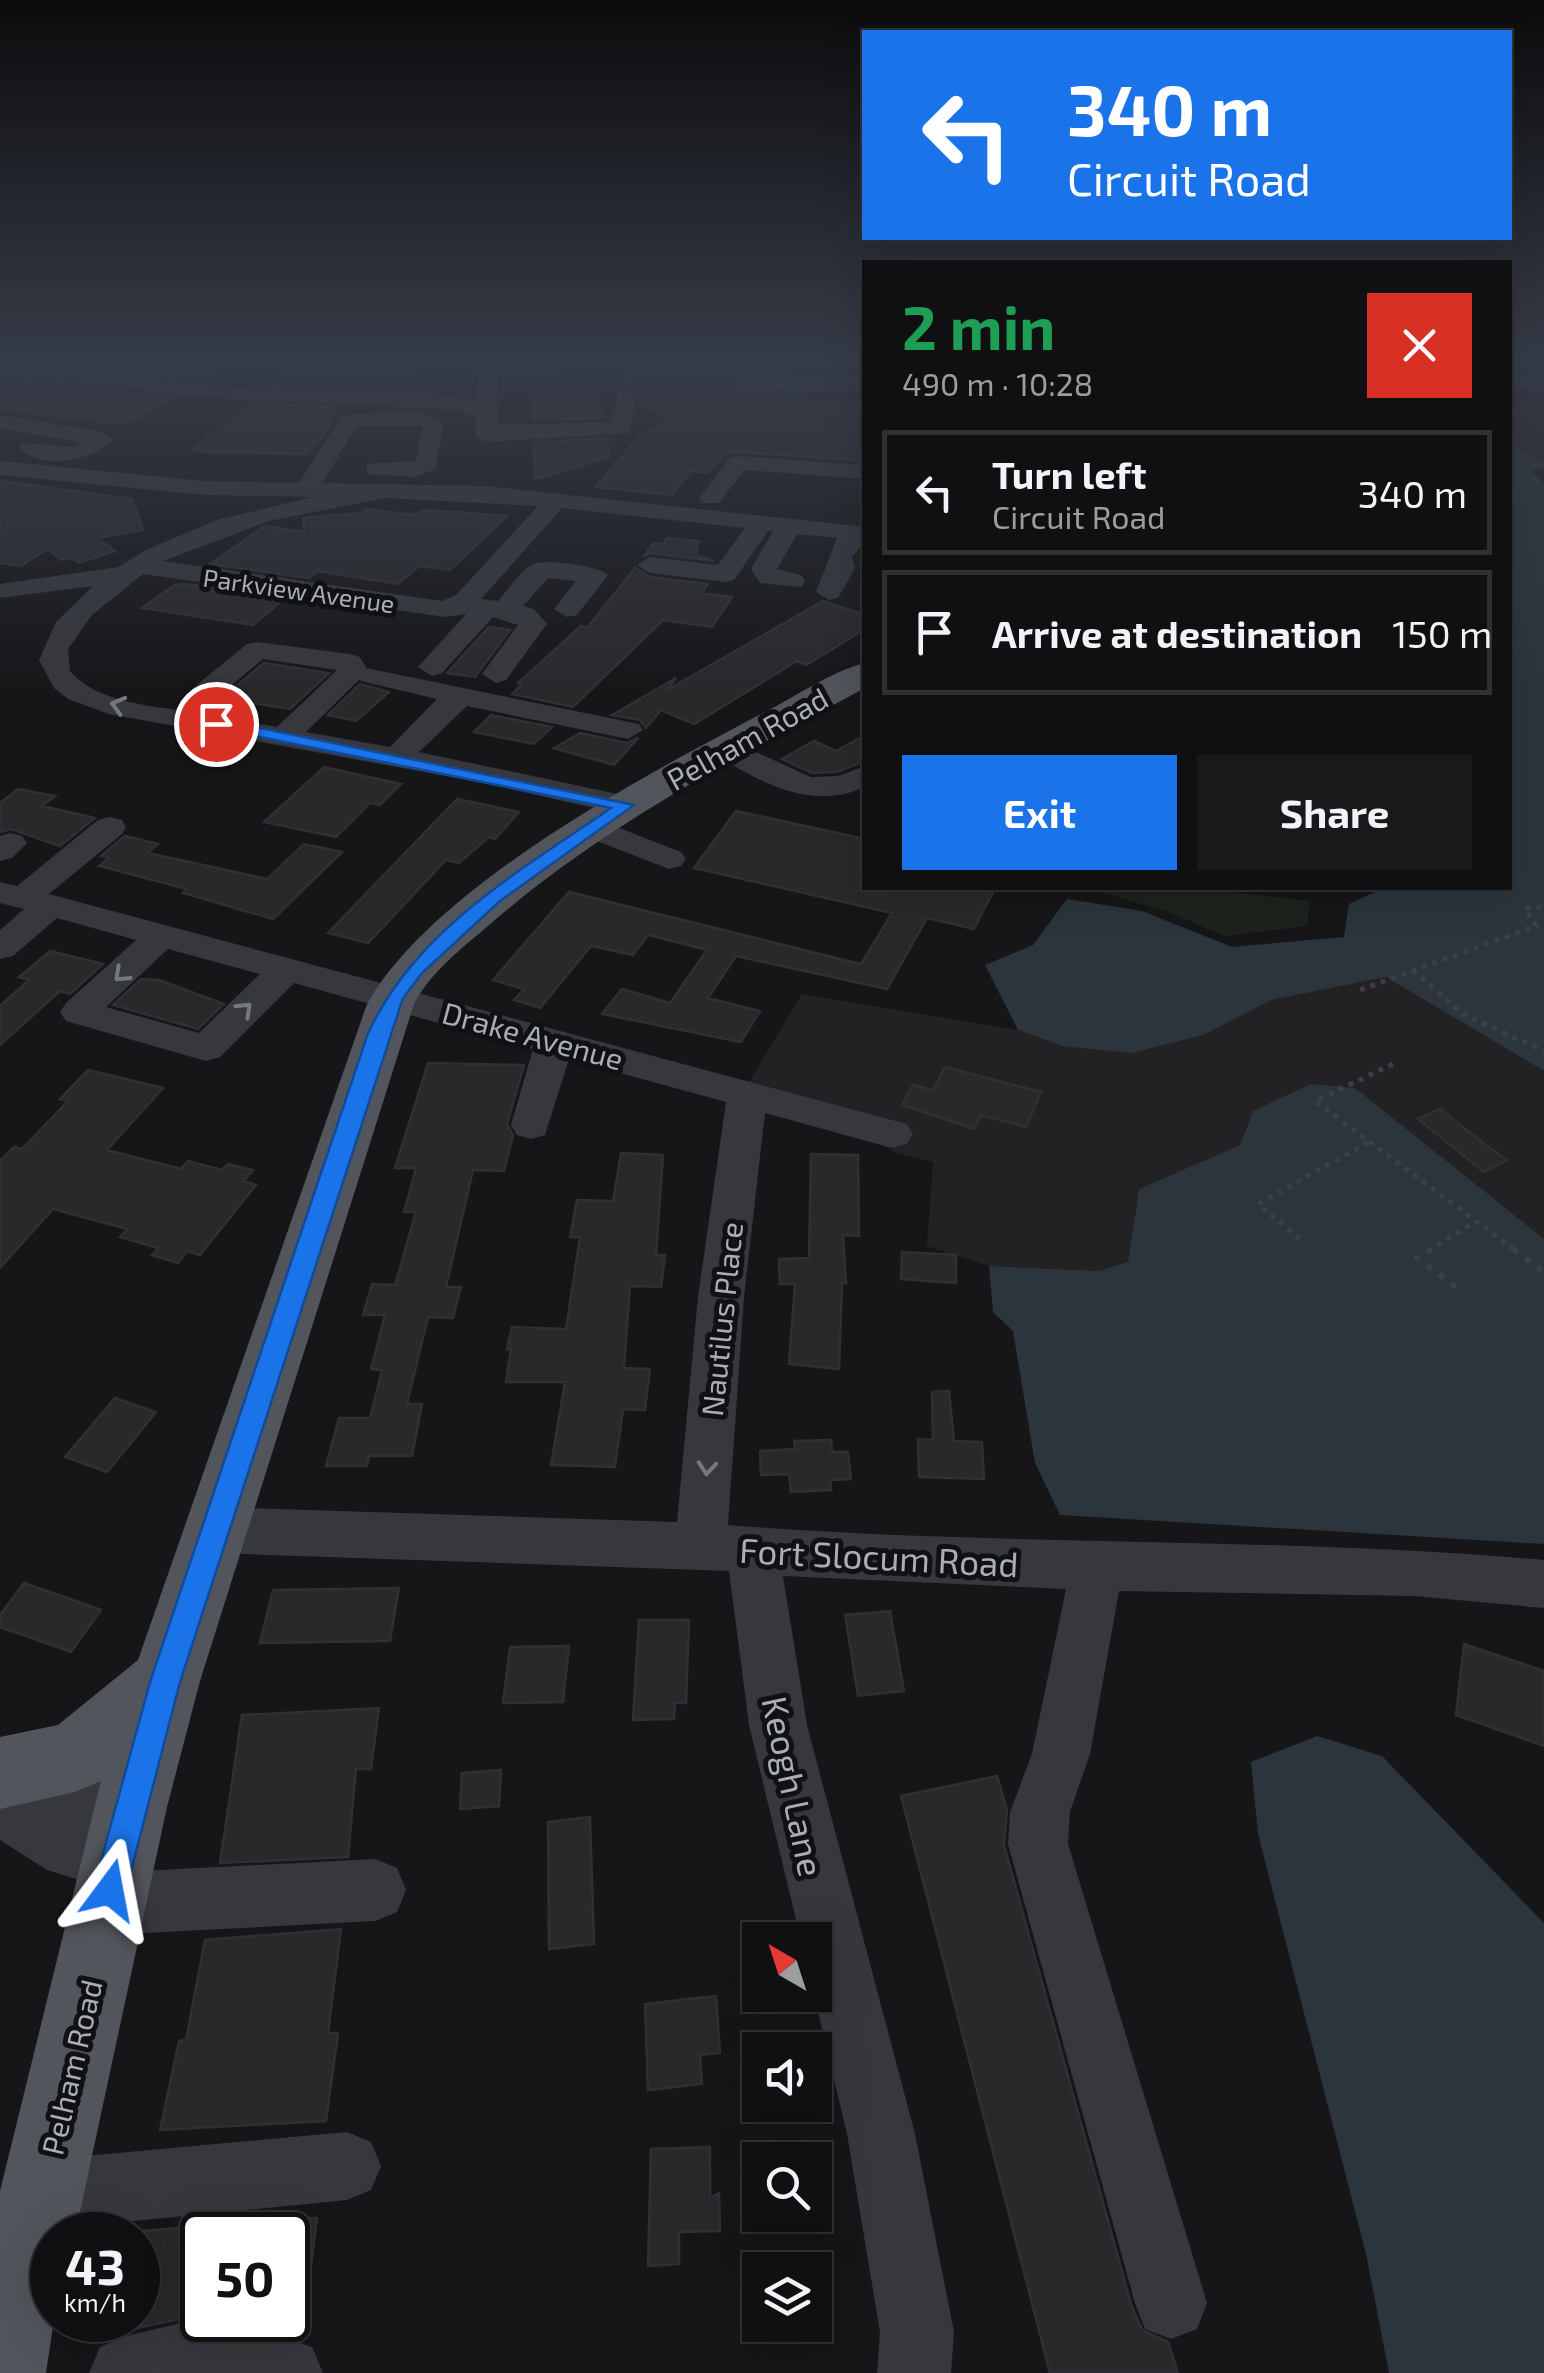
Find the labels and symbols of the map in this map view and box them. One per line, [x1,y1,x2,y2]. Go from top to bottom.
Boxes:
street label: Parkview Avenue [201,562,397,618]
street label: Pelham Road [660,679,834,797]
pin [174,682,259,767]
one-way arrow [110,696,127,717]
one-way arrow [114,963,133,981]
street label: Drake Avenue [439,994,627,1076]
one-way arrow [233,1003,252,1021]
street label: Nautilus Place [693,1220,749,1418]
one-way arrow [697,1460,719,1476]
street label: Fort Slocum Road [738,1528,1020,1584]
street label: Keogh Lane [754,1692,834,1880]
position arrow [58,1838,162,1942]
north arrow [742,1922,832,2012]
street label: Pelham Road [33,1976,109,2158]
speed limit sign: 50 [180,2212,310,2342]

